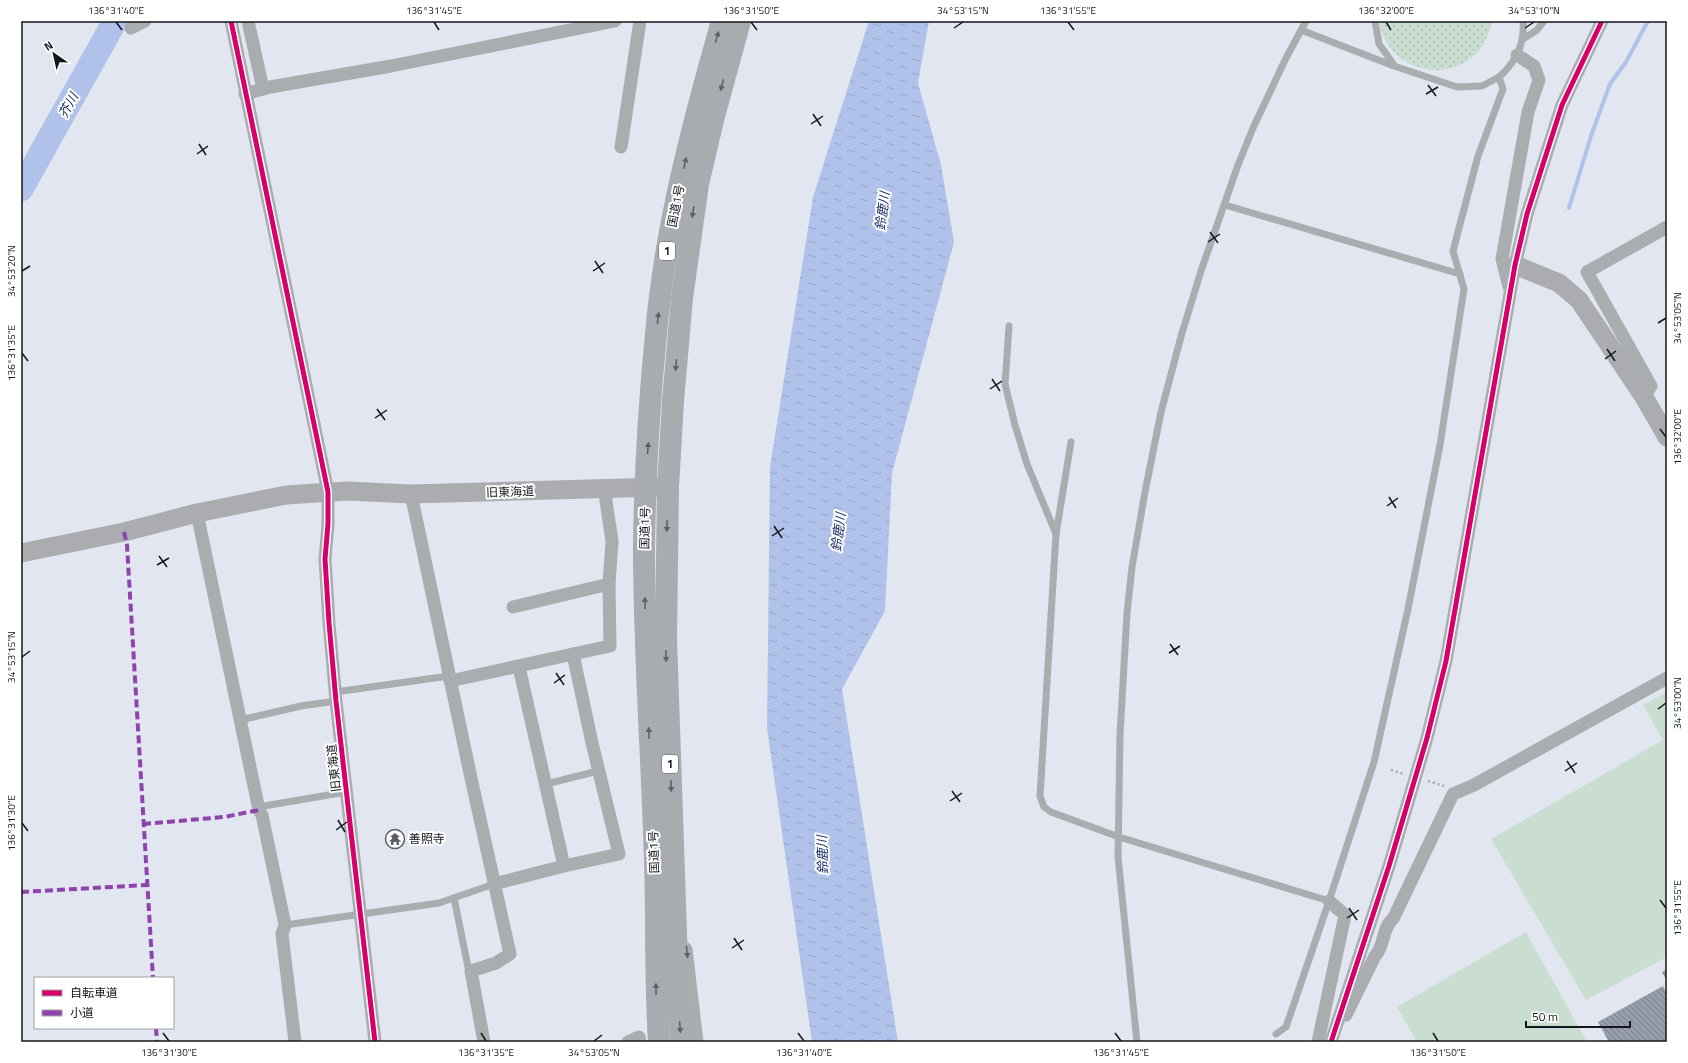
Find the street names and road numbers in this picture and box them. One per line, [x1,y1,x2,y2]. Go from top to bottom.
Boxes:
street label: 国道1号 [662,183,689,229]
road number: 1 [659,242,675,260]
street label: 旧東海道 [486,481,534,502]
street label: 国道1号 [635,506,654,550]
street label: 旧東海道 [322,743,345,793]
road number: 1 [662,755,678,773]
street label: 国道1号 [643,830,664,874]

